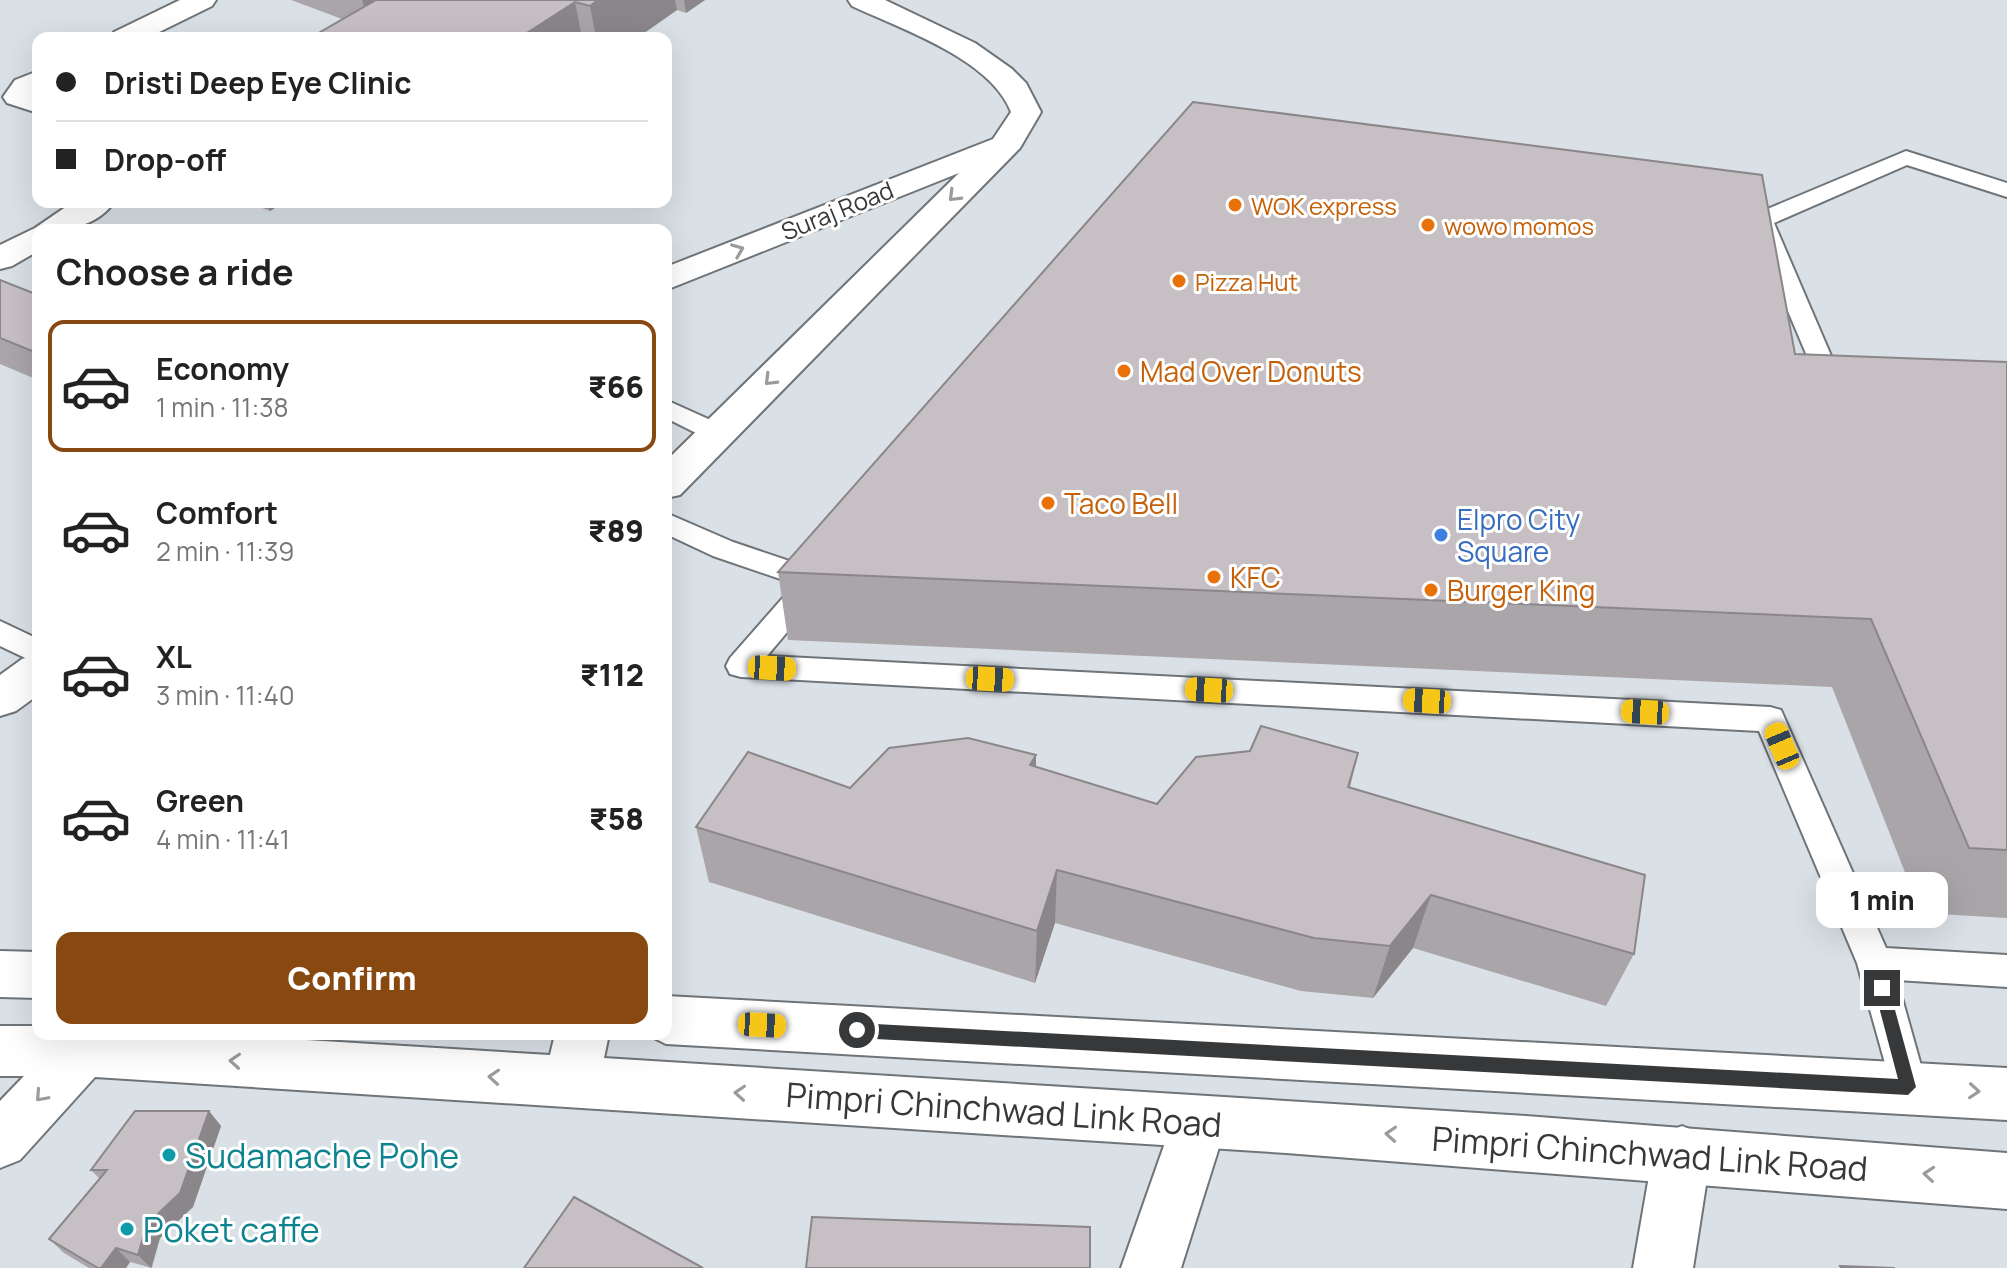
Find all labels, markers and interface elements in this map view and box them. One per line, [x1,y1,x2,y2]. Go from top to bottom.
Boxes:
text: Dristi Deep Eye Clinic [104,62,411,103]
text: Drop-off [104,139,226,180]
street label: Suraj Road [776,173,898,247]
one-way arrow [949,187,963,201]
place label: WOK express [1251,189,1397,222]
marker: WOK express [1226,196,1244,214]
place label: wowo momos [1444,209,1594,242]
marker: wowo momos [1419,216,1437,234]
one-way arrow [730,243,744,260]
text: Choose a ride [56,247,294,296]
place label: Pizza Hut [1195,265,1298,298]
marker: Pizza Hut [1170,272,1188,290]
text: Economy [156,348,289,389]
icon: car [60,350,132,422]
place label: Mad Over Donuts [1140,352,1362,390]
marker: Mad Over Donuts [1115,362,1133,380]
text: ₹66 [588,366,644,407]
one-way arrow [765,371,779,386]
text: 1 min · 11:38 [156,389,289,425]
place label: Taco Bell [1064,484,1178,522]
text: Comfort [156,492,278,533]
icon: car [60,494,132,566]
marker: Taco Bell [1039,494,1057,512]
place label: Elpro City Square [1457,500,1580,570]
text: ₹89 [588,510,644,551]
marker: Elpro City Square [1432,526,1450,544]
text: 2 min · 11:39 [156,533,294,569]
place label: KFC [1230,558,1281,596]
marker: KFC [1205,568,1223,586]
place label: Burger King [1447,571,1595,609]
marker: Burger King [1422,581,1440,599]
text: XL [156,636,192,677]
icon: car [60,638,132,710]
text: ₹112 [580,654,644,695]
car [747,655,797,681]
car [965,666,1015,692]
text: 3 min · 11:40 [156,677,295,713]
car [1184,677,1234,703]
car [1402,688,1452,714]
car [1620,699,1670,725]
car [1762,719,1802,773]
text: Green [156,780,244,821]
icon: car [60,782,132,854]
text: ₹58 [589,798,644,839]
text: 4 min · 11:41 [156,821,290,857]
callout: 1 min [1816,872,1948,928]
text: 1 min [1849,882,1915,918]
button: Confirm [56,932,648,1024]
route end [1864,970,1900,1006]
car [737,1012,787,1038]
route start [839,1012,875,1048]
one-way arrow [228,1052,241,1069]
one-way arrow [487,1069,500,1086]
street label: Pimpri Chinchwad Link Road [785,1071,1223,1147]
one-way arrow [1968,1083,1981,1100]
one-way arrow [733,1085,746,1102]
one-way arrow [36,1087,51,1101]
street label: Pimpri Chinchwad Link Road [1431,1115,1869,1191]
one-way arrow [1384,1126,1397,1143]
place label: Sudamache Pohe [185,1132,459,1178]
marker: Sudamache Pohe [160,1146,178,1164]
one-way arrow [1922,1166,1935,1183]
place label: Poket caffe [143,1206,320,1252]
marker: Poket caffe [118,1220,136,1238]

